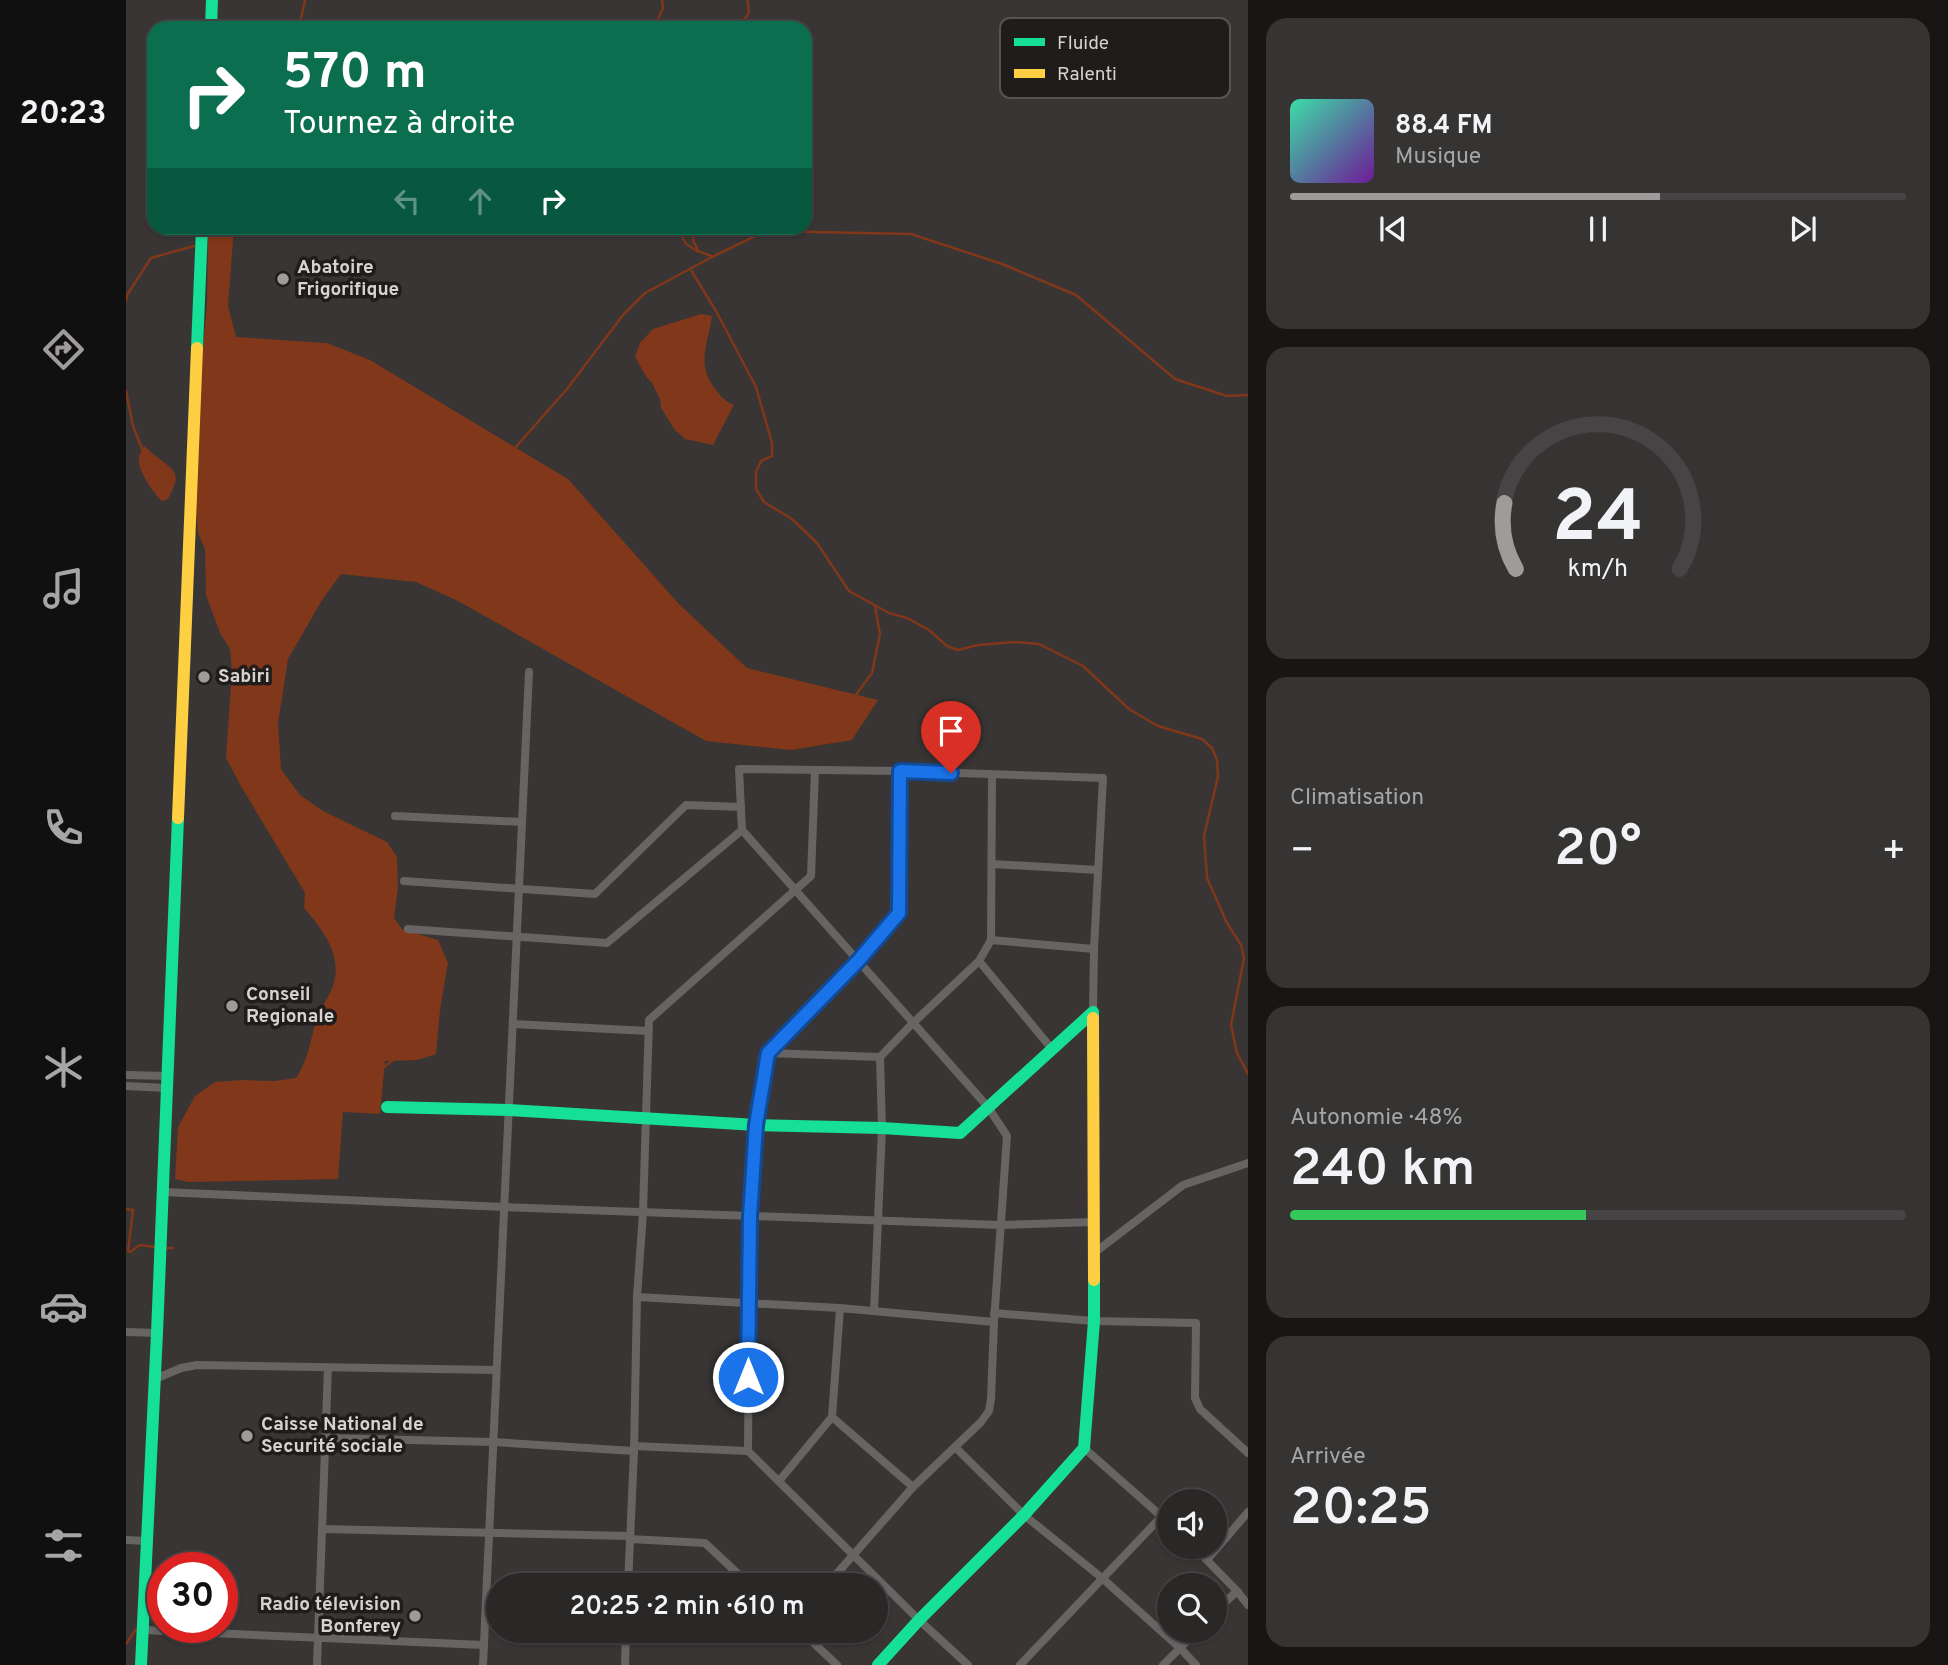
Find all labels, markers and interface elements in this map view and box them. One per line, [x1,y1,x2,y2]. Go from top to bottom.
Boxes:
legend [1000,18,1230,98]
text: Fluide [1057,32,1109,56]
text: 570 m [283,44,427,106]
icon: right [168,49,259,140]
text: Ralenti [1057,63,1117,87]
text: 20:23 [19,95,107,135]
text: Tournez à droite [283,105,515,145]
text: 88.4 FM [1395,110,1493,143]
text: Musique [1395,143,1481,172]
icon: left [388,182,426,220]
icon: ahead [461,182,499,220]
icon: right [534,182,572,220]
icon: previous [1374,210,1412,248]
icon: pause [1579,210,1617,248]
icon: next [1784,210,1822,248]
place label: Abatoire Frigorifique [297,256,399,302]
marker: Abatoire Frigorifique [275,271,291,287]
icon: directions [39,325,88,374]
text: 24 [1552,476,1644,568]
text: km/h [1568,554,1628,586]
icon: music [39,564,88,613]
place label: Sabiri [218,665,270,689]
marker: Sabiri [196,669,212,685]
pin [921,701,981,773]
icon: arrive [932,712,970,750]
text: Climatisation [1290,784,1424,813]
icon: phone [39,803,88,852]
text: 20° [1554,818,1642,884]
text: − [1290,828,1315,877]
text: + [1881,828,1906,877]
place label: Conseil Regionale [246,983,334,1029]
marker: Conseil Regionale [224,998,240,1014]
icon: climate [39,1043,88,1092]
text: Autonomie · 48% [1290,1104,1463,1133]
text: 240 km [1290,1138,1475,1204]
icon: car [39,1282,88,1331]
position arrow [711,1340,785,1414]
place label: Caisse National de Securité sociale [261,1413,424,1459]
marker: Caisse National de Securité sociale [239,1428,255,1444]
text: Arrivée [1290,1443,1366,1472]
text: 20:25 [1290,1477,1432,1543]
map controls [1157,1489,1227,1643]
button: sound [1157,1489,1227,1559]
icon: filters [39,1521,88,1570]
speed limit sign: 30 [147,1552,238,1643]
button: search [1157,1573,1227,1643]
text: 20:25 · 2 min · 610 m [569,1591,805,1624]
place label: Radio télevision Bonferey [260,1593,401,1639]
marker: Radio télevision Bonferey [407,1608,423,1624]

